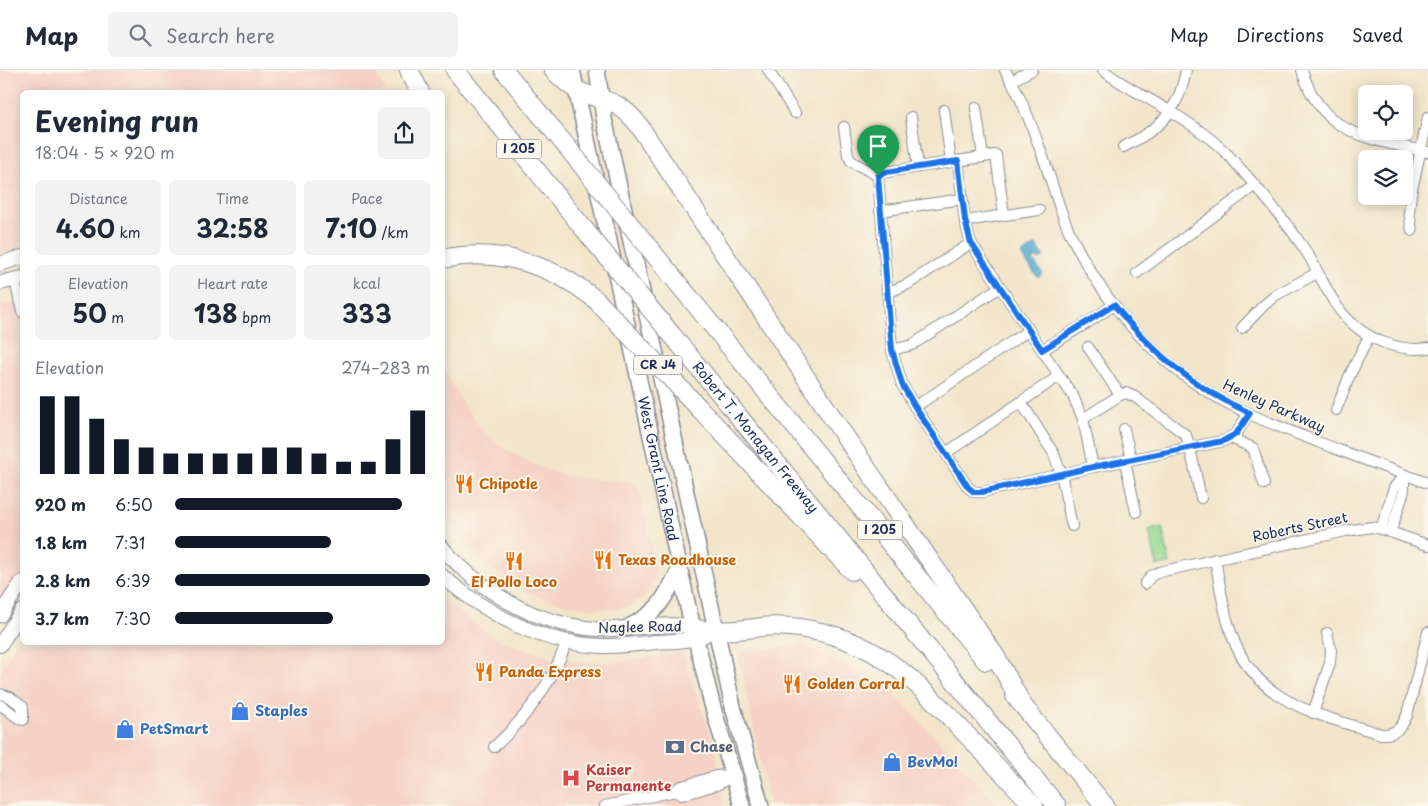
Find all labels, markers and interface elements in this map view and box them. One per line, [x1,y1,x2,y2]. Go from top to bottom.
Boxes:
search box [108,12,458,57]
text: Map [25,17,78,53]
icon: search [126,21,154,49]
text: Search here [166,21,275,49]
text: Map [1170,21,1208,48]
text: Directions [1236,21,1324,48]
text: Saved [1352,21,1403,48]
map controls [1358,85,1413,205]
button: locate [1358,85,1413,140]
text: Evening run [35,99,199,142]
button: share [378,107,430,159]
pin [857,125,899,176]
icon: arrive [864,132,892,160]
text: 18:04 · 5 × 920 m [35,140,175,164]
road number: I 205 [496,140,542,158]
button: layers [1358,150,1413,205]
text: Distance [69,188,128,209]
text: Time [216,188,249,209]
text: Pace [351,188,383,209]
text: 4.60 [56,209,115,247]
text: 32:58 [196,209,269,247]
text: 7:10 [325,209,377,247]
text: km [115,222,141,243]
text: /km [377,222,408,243]
text: Elevation [68,273,128,294]
text: Heart rate [197,273,268,294]
text: kcal [353,273,381,294]
text: 50 [72,294,107,332]
text: 138 [194,294,238,332]
text: 333 [342,294,392,332]
text: m [107,307,124,328]
text: bpm [238,307,271,328]
text: Elevation [35,355,104,379]
text: 274–283 m [341,355,430,379]
road number: CR J4 [634,356,682,374]
street label: Robert T. Monagan Freeway [688,357,824,517]
street label: Henley Parkway [1220,374,1329,437]
street label: West Grant Line Road [633,394,684,543]
restaurant icon: Chipotle [453,473,475,495]
place label: Chipotle [479,473,538,494]
text: 920 m [35,492,86,516]
text: 6:50 [115,492,153,516]
street label: Roberts Street [1250,506,1350,547]
road number: I 205 [858,520,902,540]
text: 1.8 km [35,530,87,554]
text: 7:31 [115,530,145,554]
restaurant icon: Texas Roadhouse [592,549,614,571]
place label: Texas Roadhouse [618,549,737,570]
restaurant icon: El Pollo Loco [503,550,525,572]
text: 2.8 km [35,568,90,592]
text: 6:39 [115,568,150,592]
place label: El Pollo Loco [471,571,557,592]
text: 3.7 km [35,606,89,630]
text: 7:30 [115,606,151,630]
street label: Naglee Road [598,615,682,638]
restaurant icon: Panda Express [473,661,495,683]
place label: Panda Express [499,661,601,682]
restaurant icon: Golden Corral [781,673,803,695]
place label: Golden Corral [807,673,905,694]
shop icon: Staples [229,700,251,722]
place label: Staples [255,700,308,721]
shop icon: PetSmart [114,718,136,740]
place label: PetSmart [140,718,209,739]
bank icon: Chase [664,736,686,758]
place label: Chase [690,736,733,757]
shop icon: BevMo! [881,751,903,773]
place label: BevMo! [907,751,958,772]
place label: Kaiser Permanente [586,759,671,796]
hospital icon: Kaiser Permanente [560,767,582,789]

